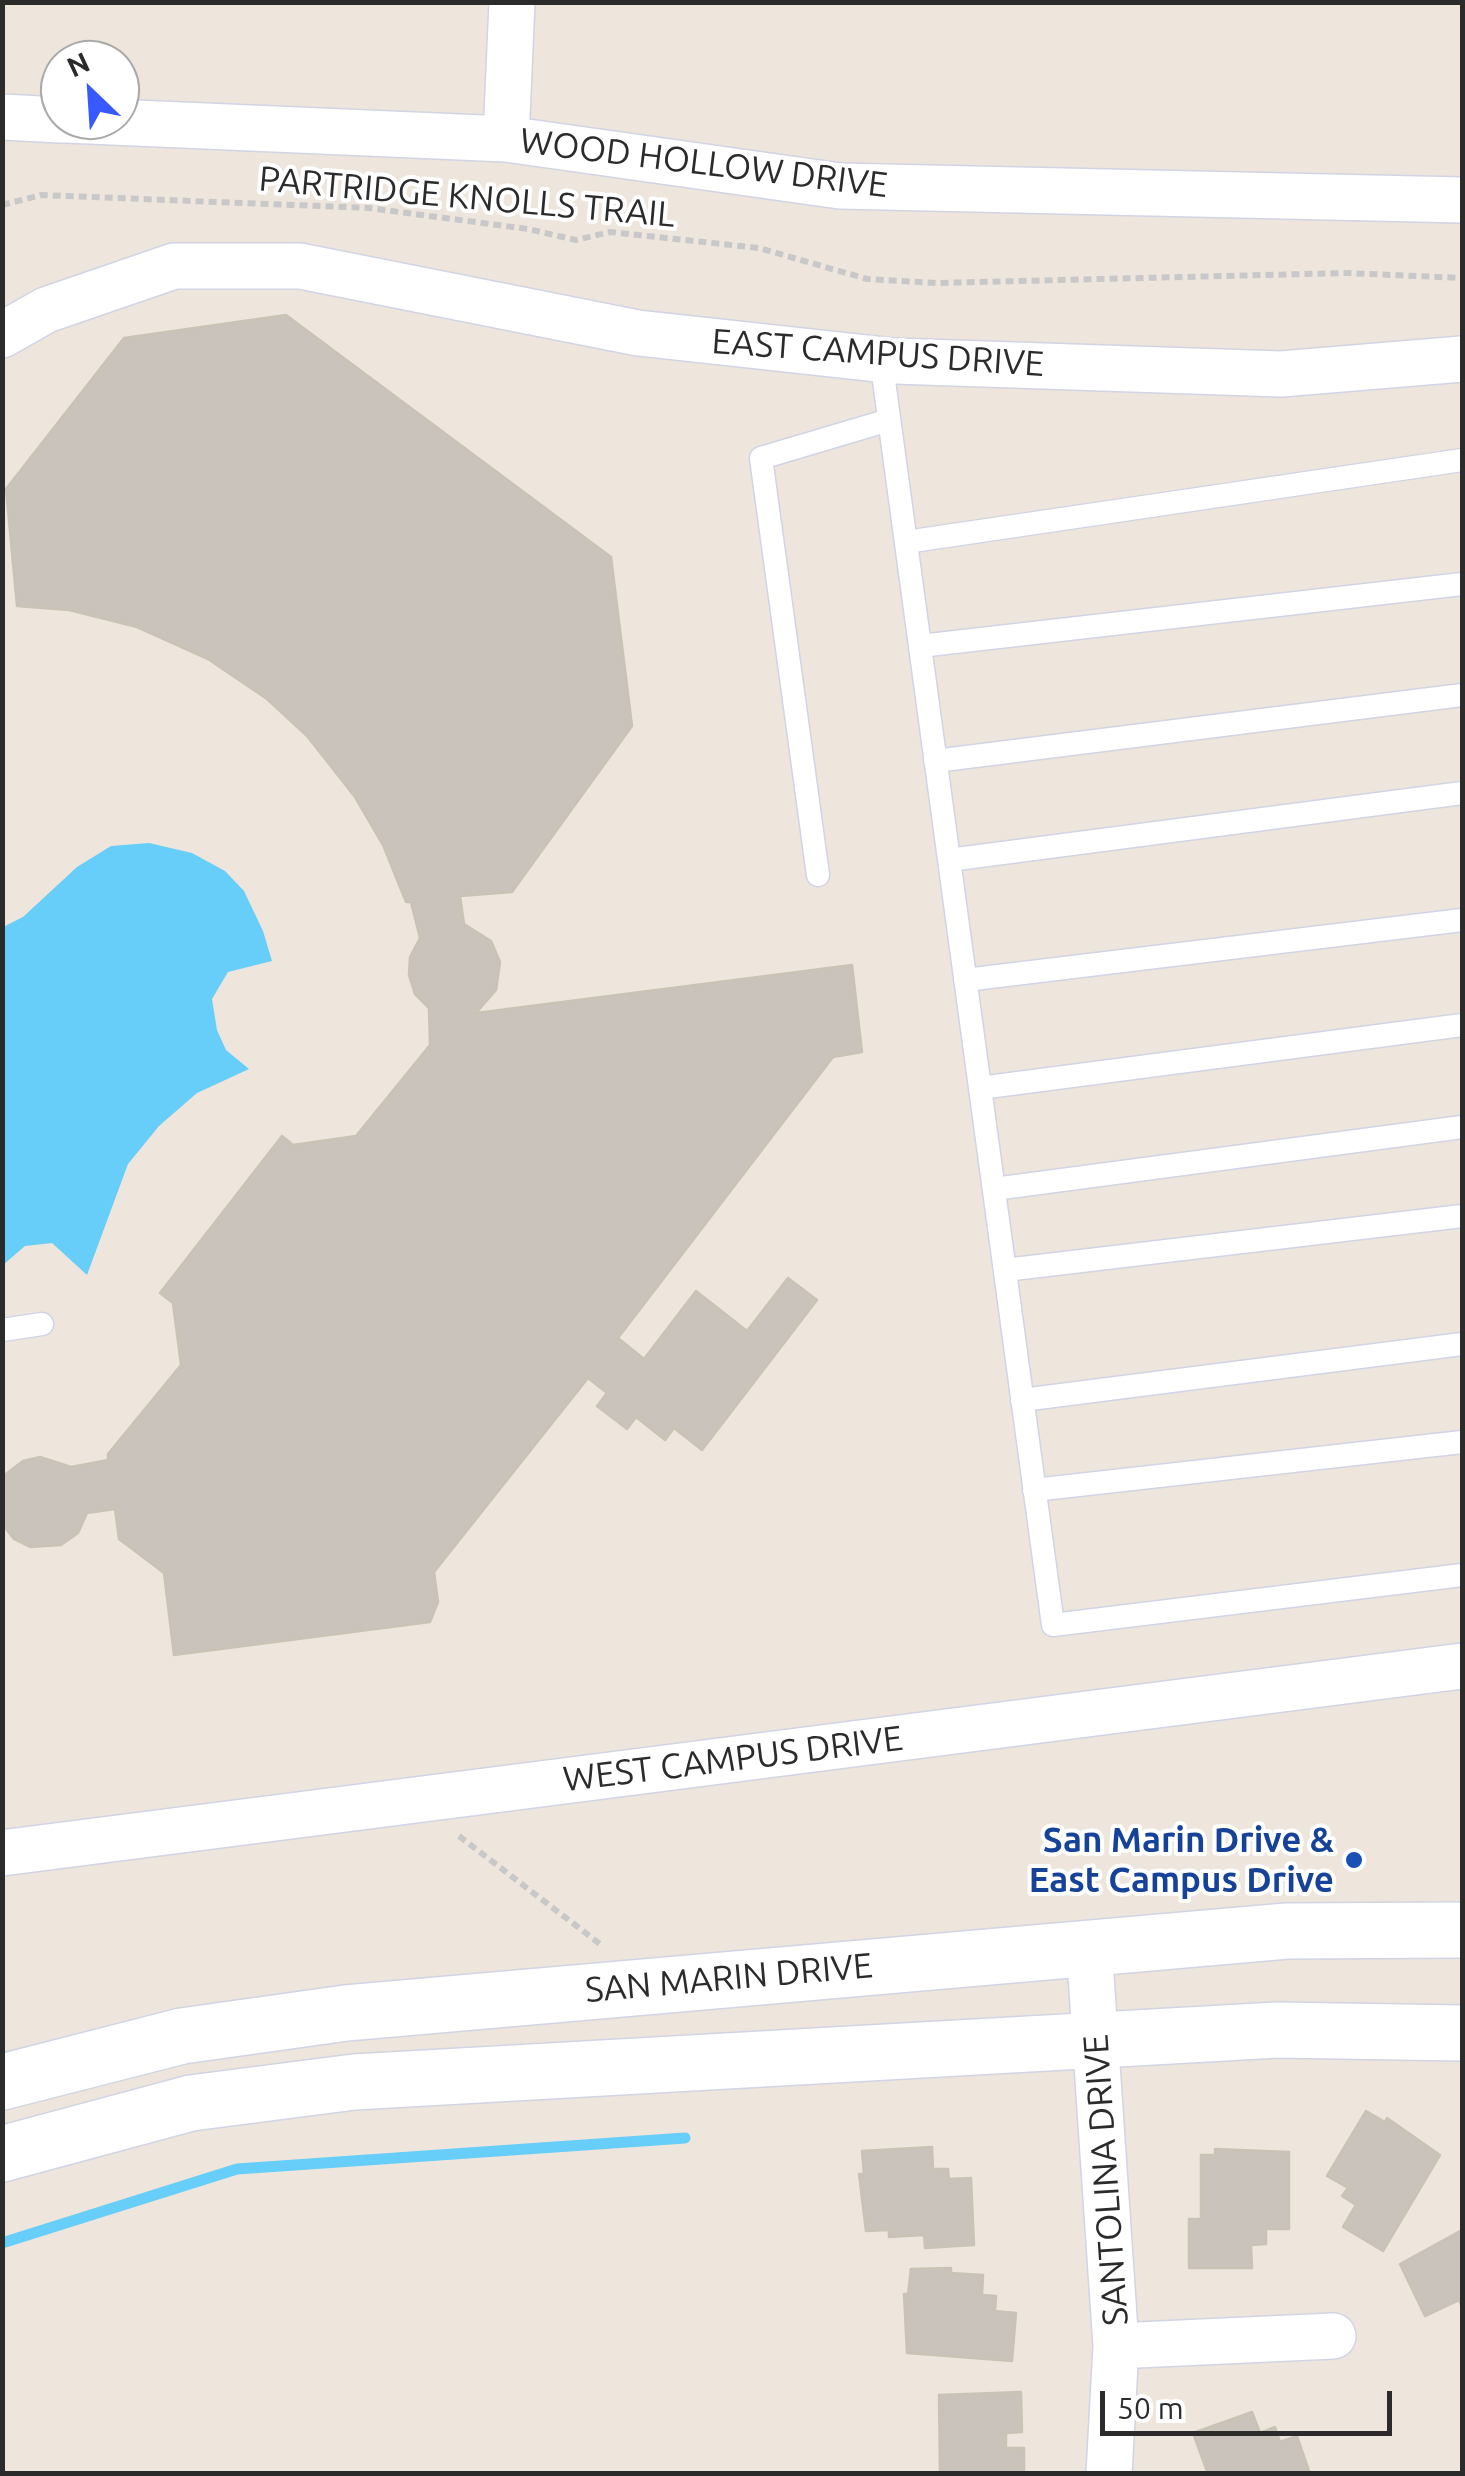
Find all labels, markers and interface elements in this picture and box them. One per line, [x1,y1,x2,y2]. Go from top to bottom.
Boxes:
north arrow [40,40,140,140]
text: N [62,46,94,83]
street label: WOOD HOLLOW DRIVE [518,120,890,206]
street label: PARTRIDGE KNOLLS TRAIL [257,158,677,236]
street label: EAST CAMPUS DRIVE [710,320,1046,386]
street label: WEST CAMPUS DRIVE [561,1717,905,1801]
place label: San Marin Drive & East Campus Drive [1029,1819,1334,1901]
marker: San Marin Drive & East Campus Drive [1343,1849,1365,1871]
street label: SAN MARIN DRIVE [584,1945,874,2011]
street label: SANTOLINA DRIVE [1075,2033,1137,2327]
scale bar [1105,2371,1398,2433]
text: 50 m [1117,2391,1184,2425]

